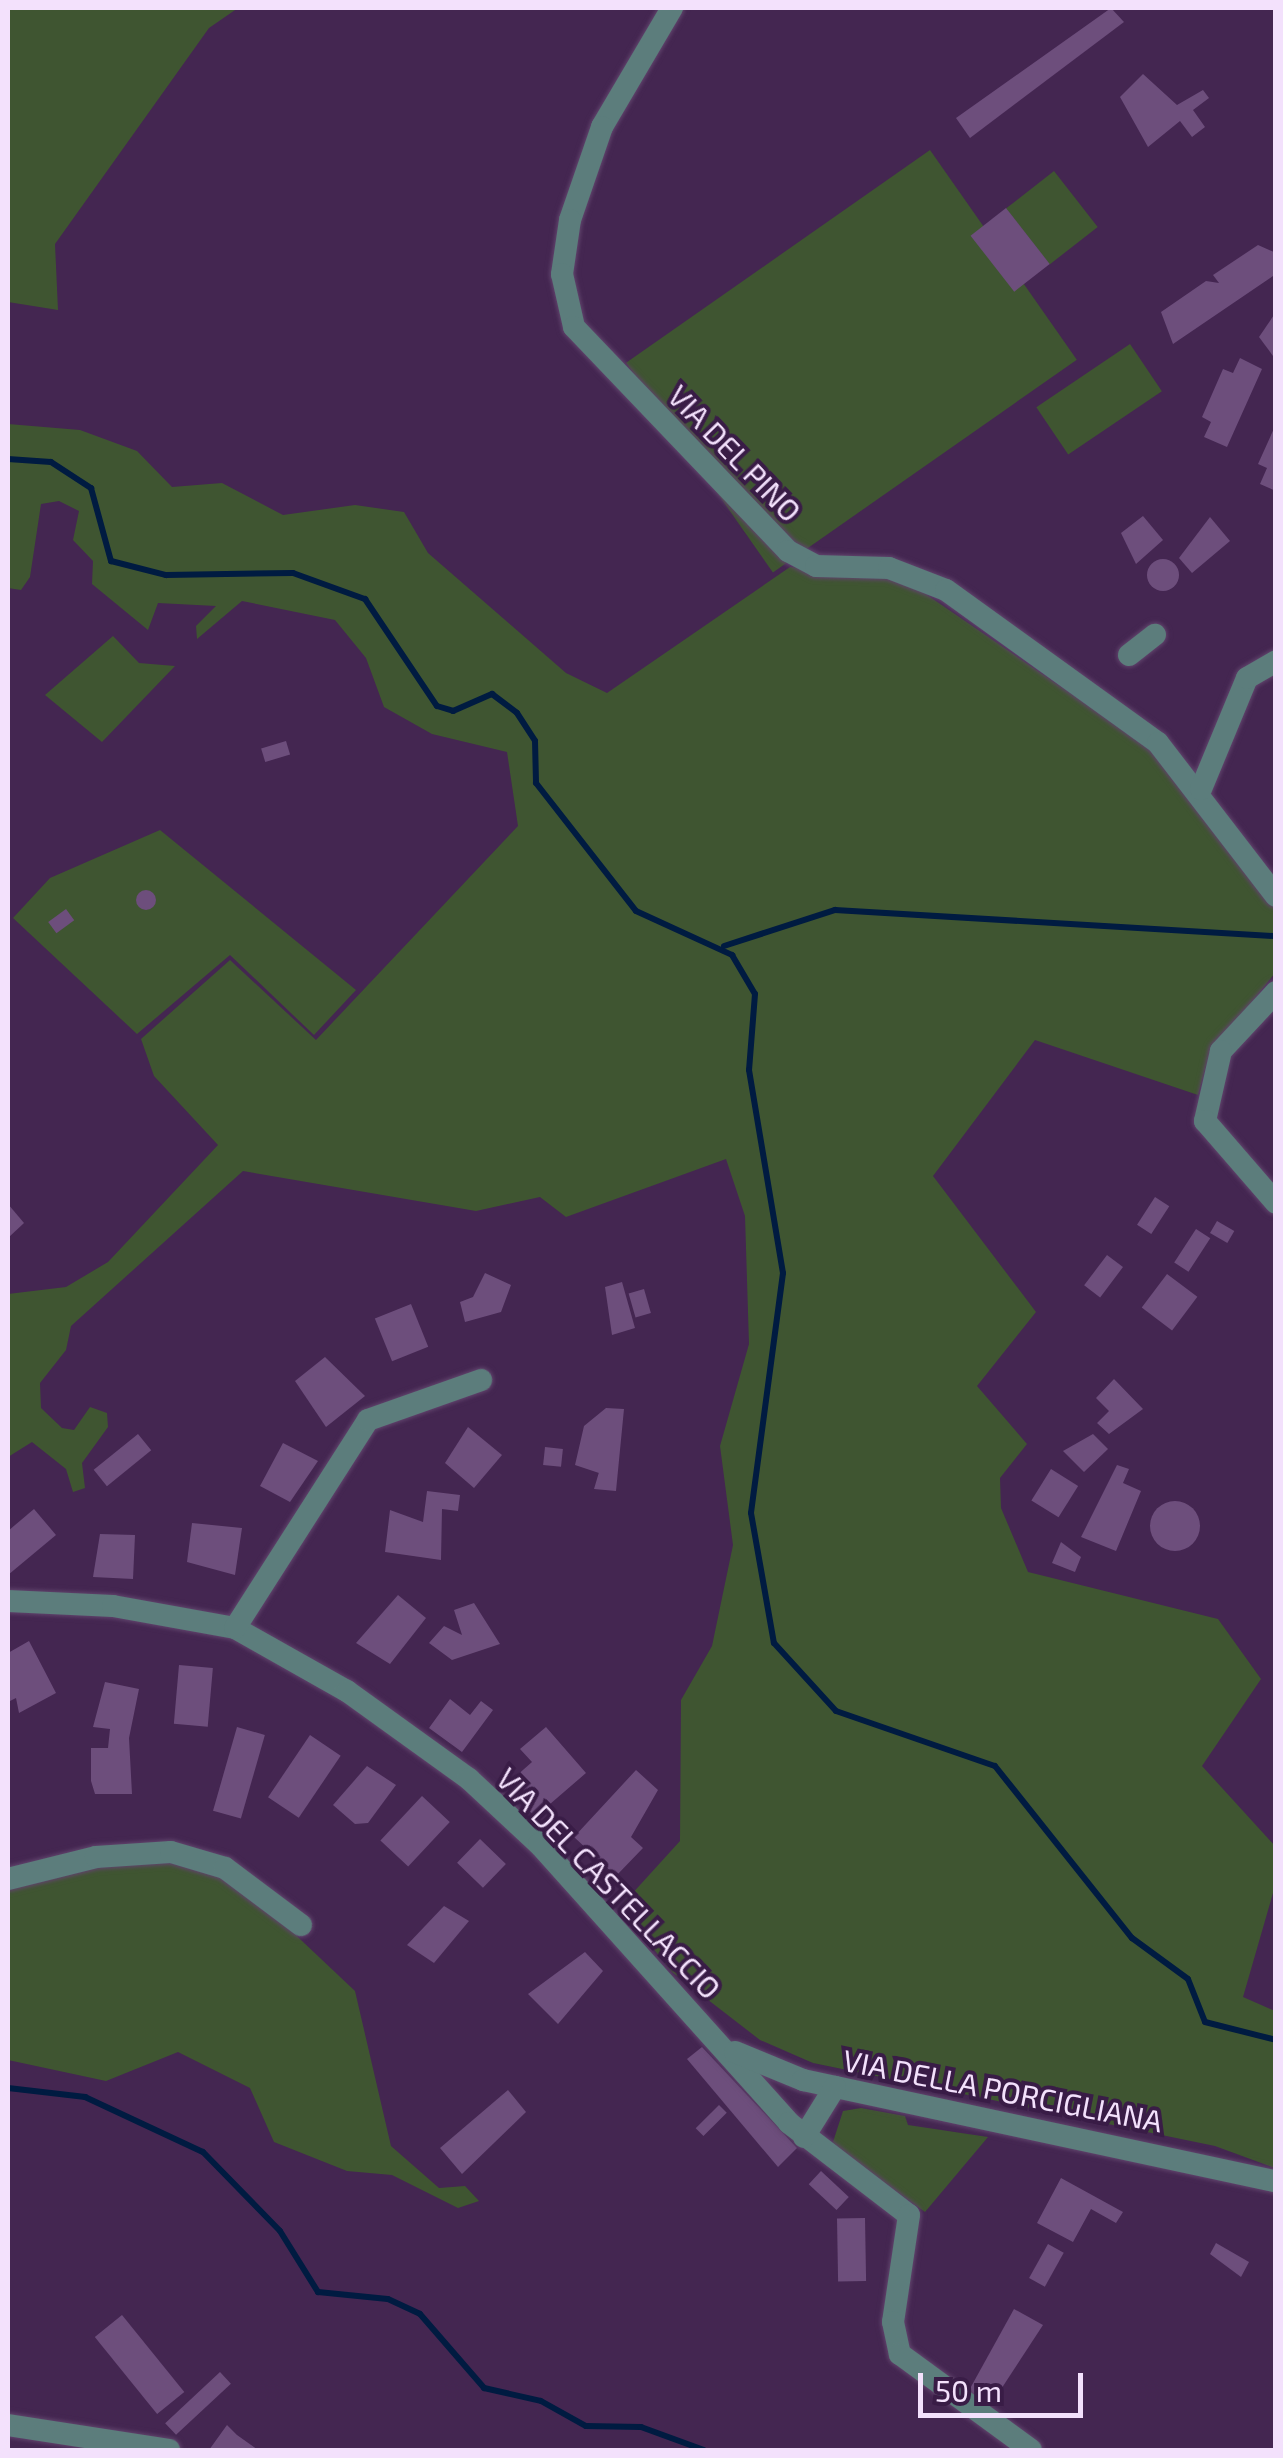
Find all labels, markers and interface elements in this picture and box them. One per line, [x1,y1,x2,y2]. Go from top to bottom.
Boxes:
street label: VIA DEL PINO [661,377,809,529]
street label: VIA DEL CASTELLACCIO [489,1760,729,2006]
street label: VIA DELLA PORCIGLIANA [839,2041,1167,2139]
scale bar [923,2353,1088,2415]
text: 50 m [935,2372,1002,2408]

